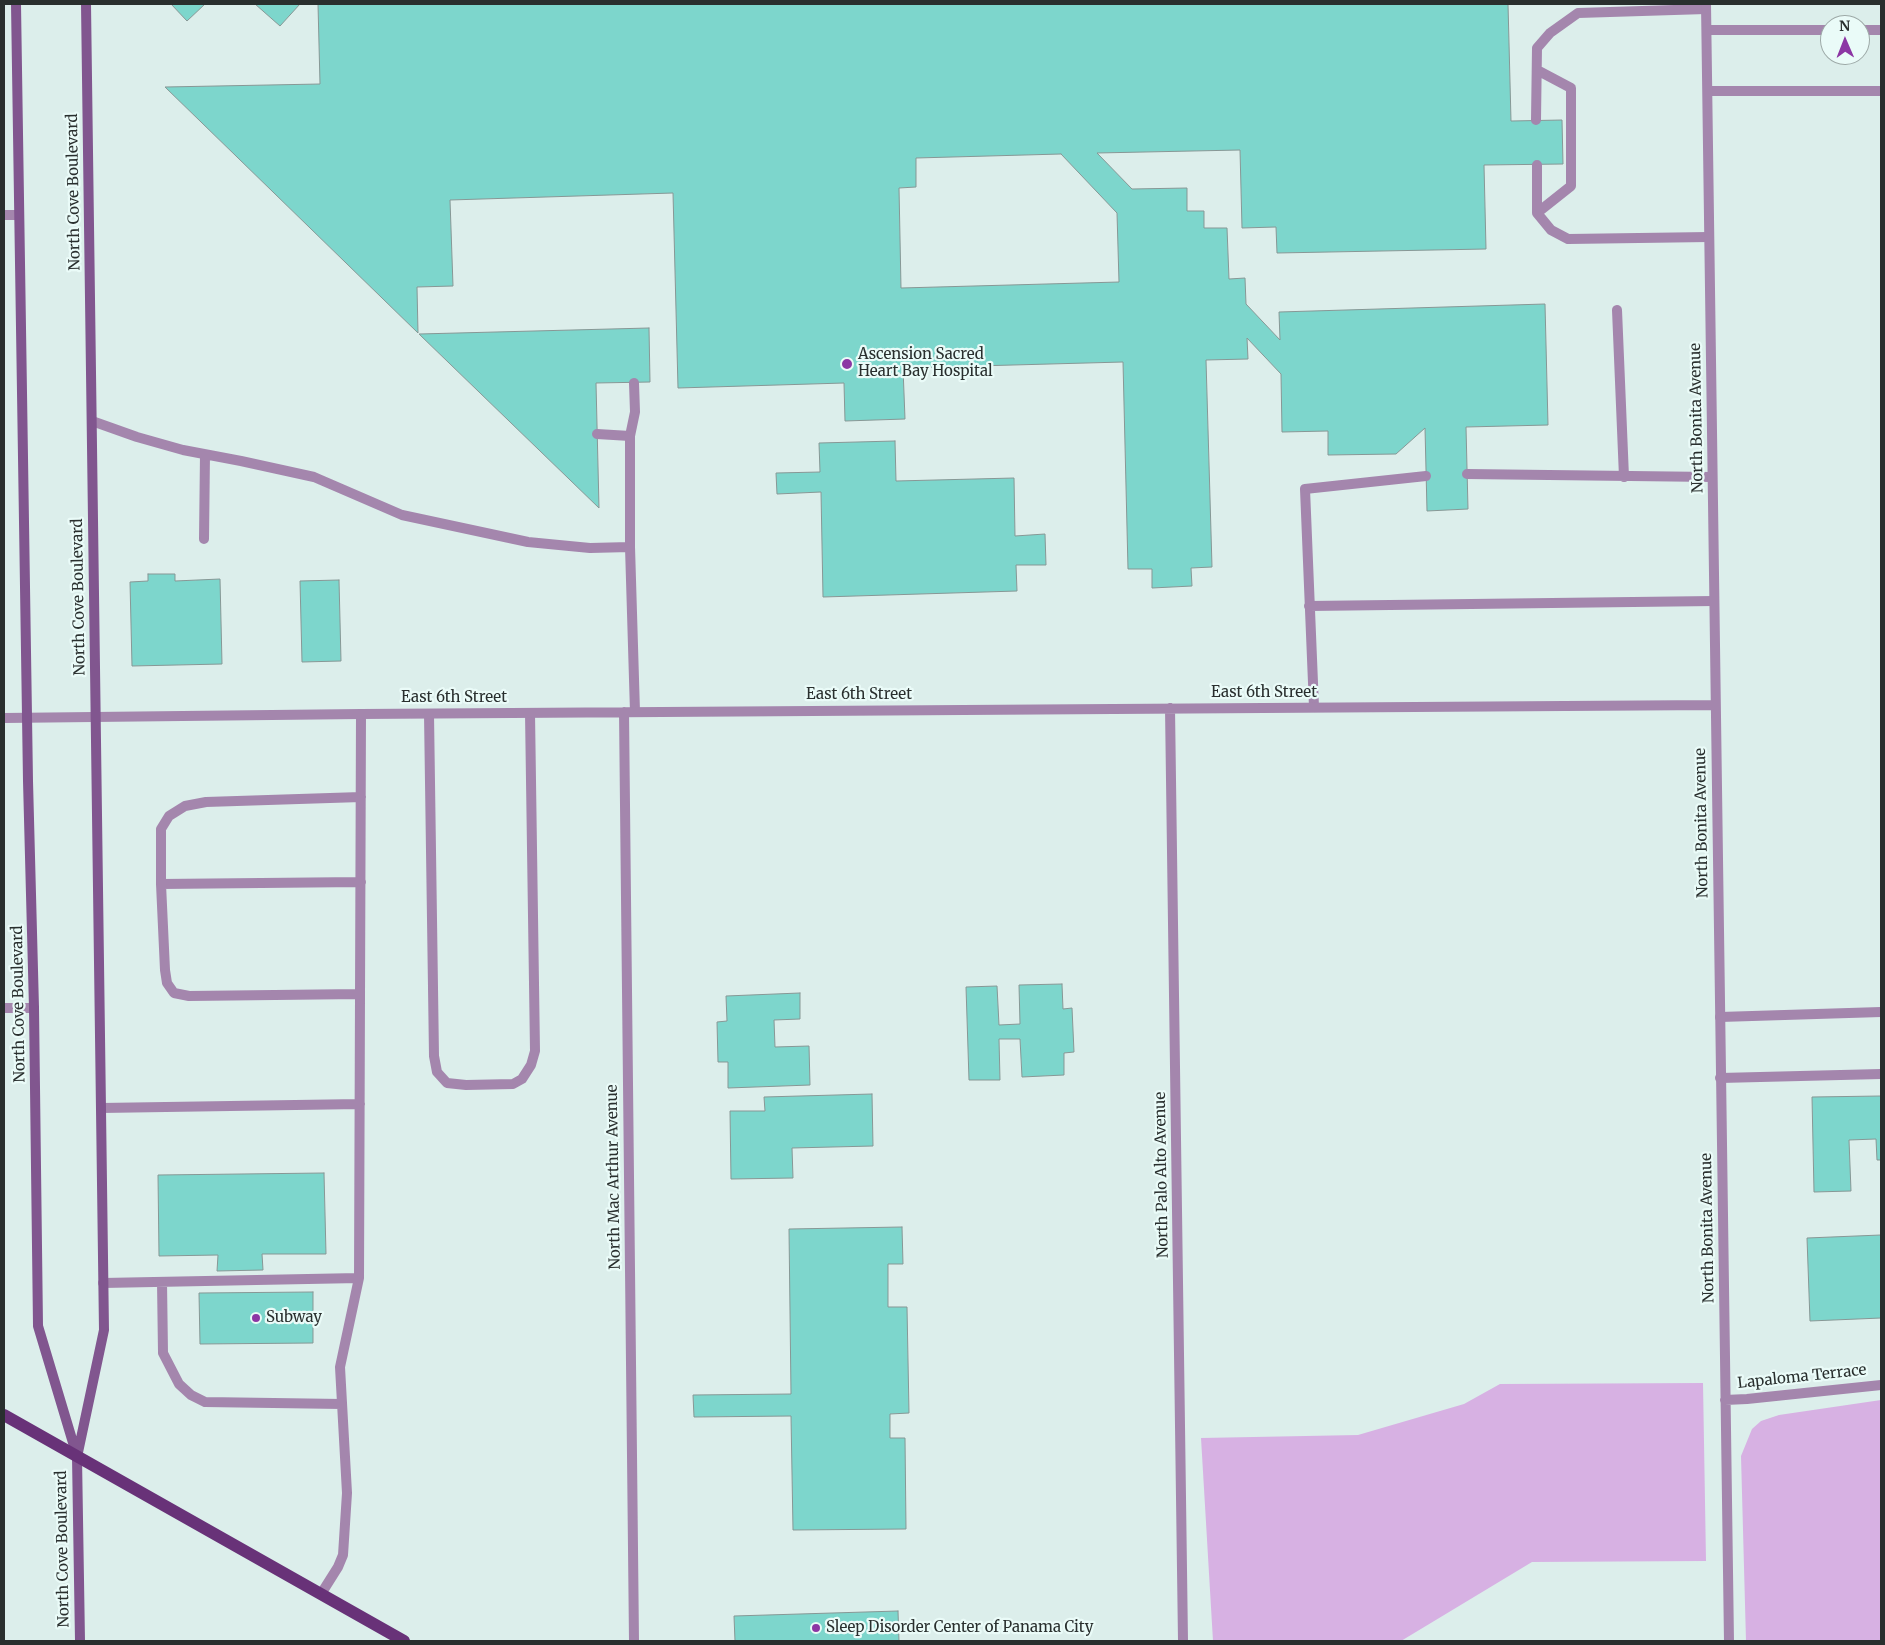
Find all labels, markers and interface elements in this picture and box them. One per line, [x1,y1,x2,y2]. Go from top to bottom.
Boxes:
north arrow [1820,15,1870,65]
text: N [1839,17,1850,35]
street label: North Cove Boulevard [64,113,84,271]
street label: North Bonita Avenue [1687,343,1707,493]
place label: Ascension Sacred Heart Bay Hospital [858,346,993,381]
marker: Ascension Sacred Heart Bay Hospital [840,357,854,371]
street label: North Cove Boulevard [69,518,89,676]
street label: East 6th Street [1211,684,1317,702]
street label: East 6th Street [806,686,912,704]
street label: East 6th Street [401,689,507,707]
street label: North Bonita Avenue [1692,748,1712,898]
street label: North Cove Boulevard [9,925,29,1083]
street label: North Mac Arthur Avenue [603,1084,625,1270]
street label: North Palo Alto Avenue [1152,1092,1172,1258]
street label: North Bonita Avenue [1698,1153,1718,1303]
place label: Subway [266,1309,322,1327]
marker: Subway [250,1312,262,1324]
street label: Lapaloma Terrace [1737,1361,1867,1393]
street label: North Cove Boulevard [53,1470,73,1628]
place label: Sleep Disorder Center of Panama City [826,1619,1093,1637]
marker: Sleep Disorder Center of Panama City [810,1622,822,1634]

